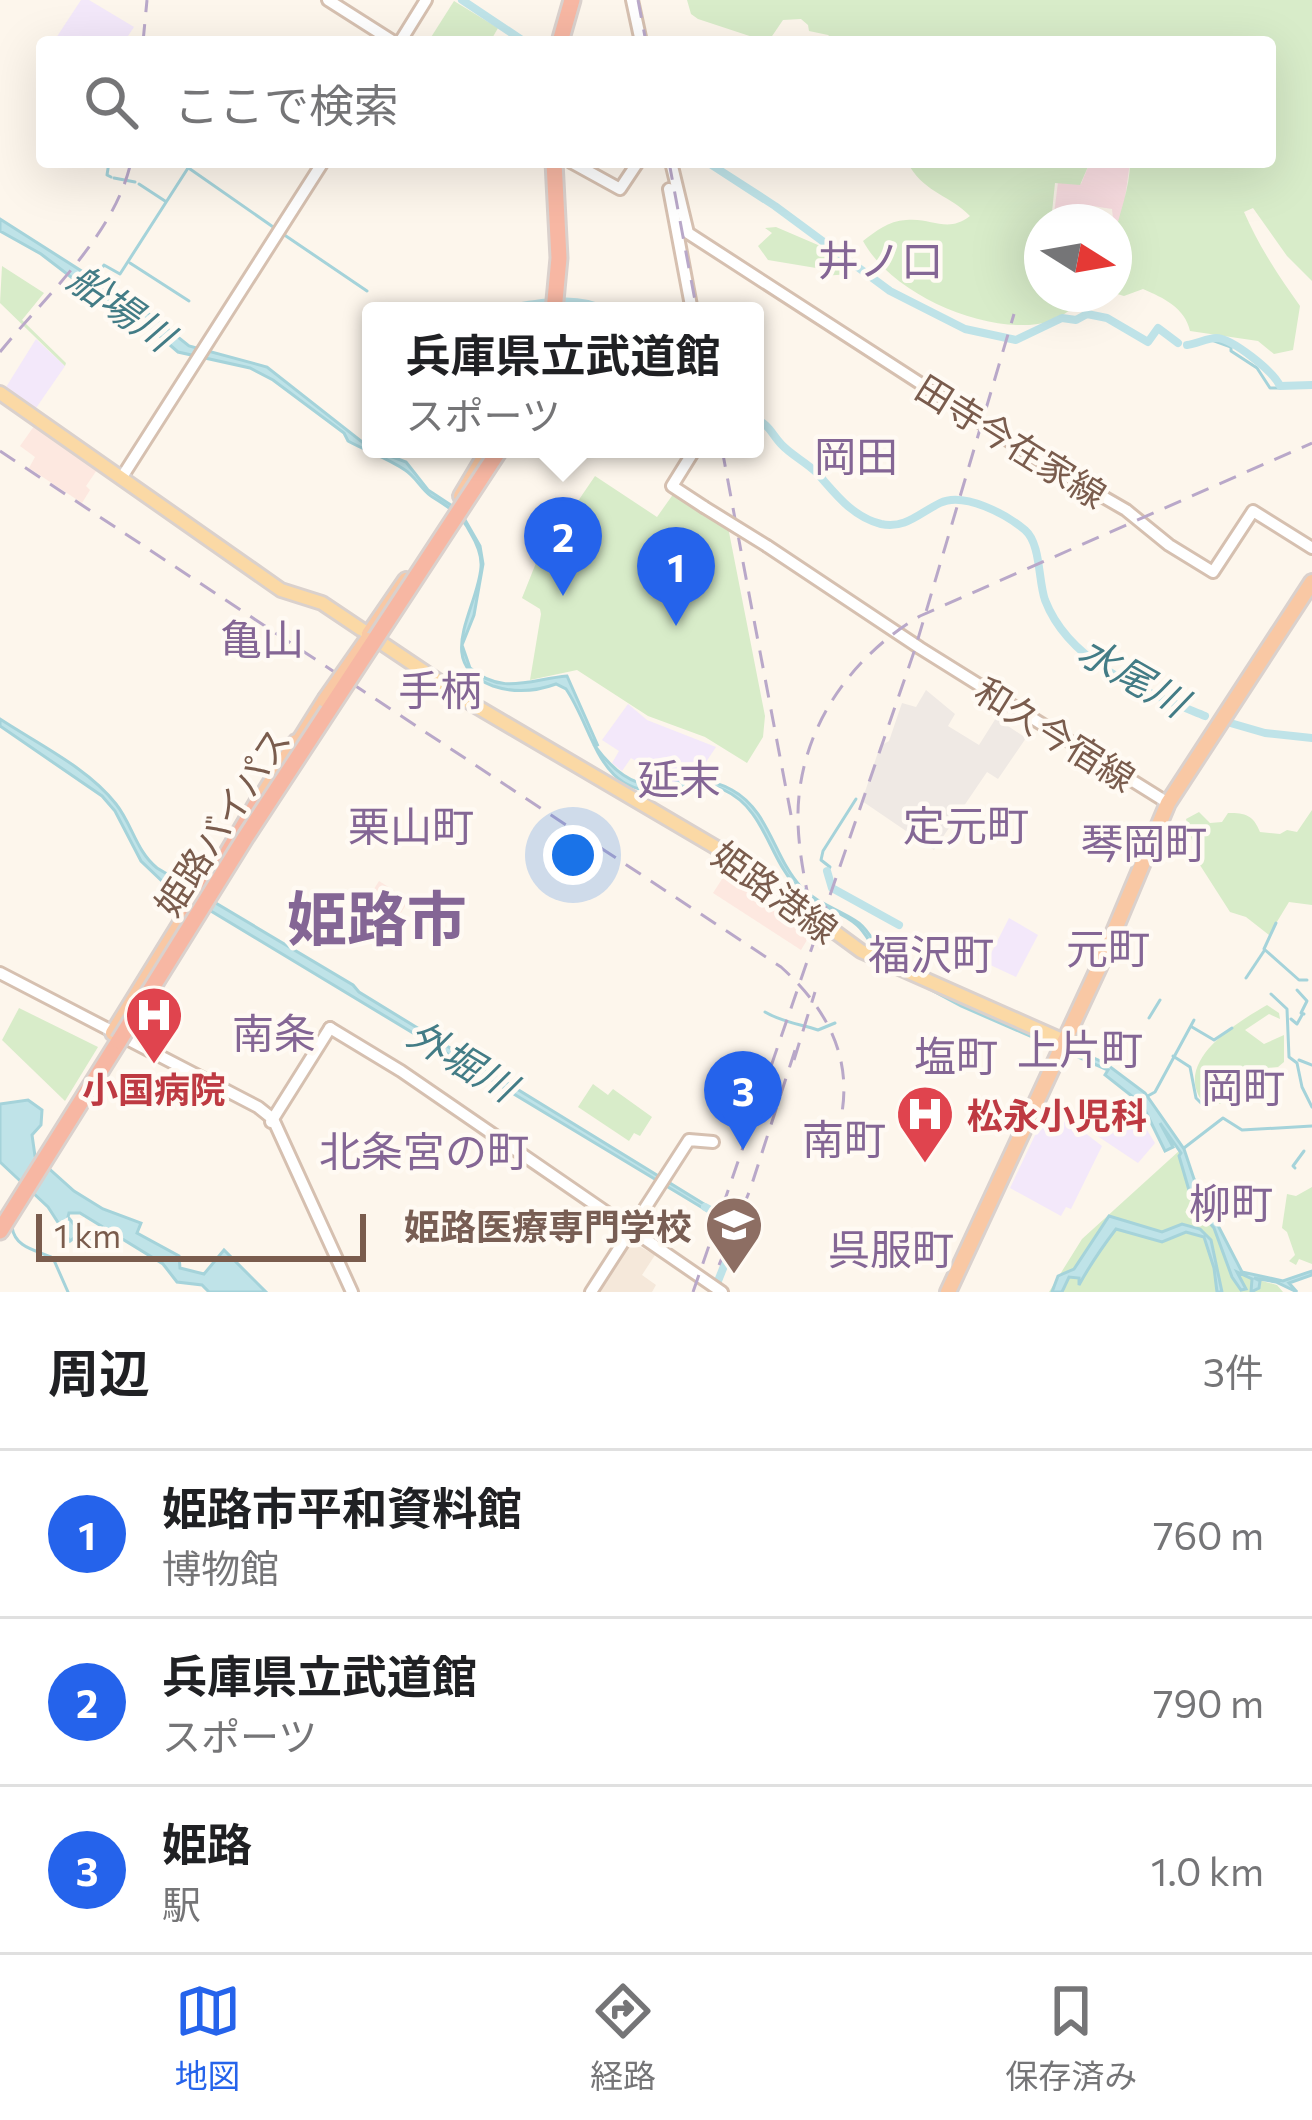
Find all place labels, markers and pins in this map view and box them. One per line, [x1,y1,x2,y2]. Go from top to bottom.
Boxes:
pin: 2 [524,497,602,596]
pin: 1 [637,527,715,626]
hospital icon: 小国病院 [123,984,185,1066]
pin: 3 [704,1051,782,1150]
place label: 小国病院 [82,1066,226,1110]
hospital icon: 松永小児科 [894,1083,956,1165]
place label: 松永小児科 [967,1092,1147,1136]
school or university icon: 姫路医療専門学校 [703,1194,765,1276]
place label: 姫路医療専門学校 [404,1203,692,1247]

